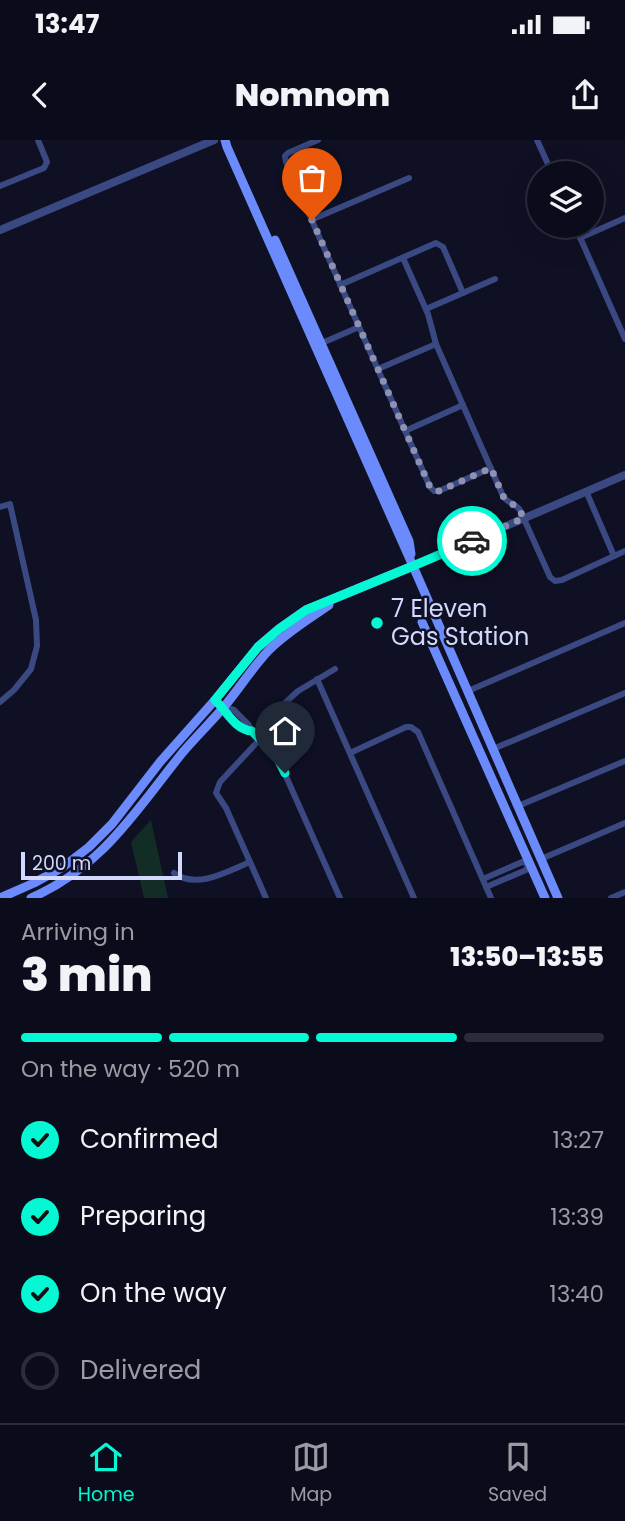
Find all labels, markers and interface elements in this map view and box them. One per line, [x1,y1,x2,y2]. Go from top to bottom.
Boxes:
text: 13:47 [35,6,99,42]
text: Nomnom [235,72,390,117]
icon: back [21,76,59,114]
icon: share [566,76,604,114]
pin [282,148,342,220]
icon: bag [293,159,331,197]
map controls [527,161,604,238]
button: layers [527,161,604,238]
courier [437,506,507,576]
icon: car [453,522,491,560]
place label: 7 Eleven Gas Station [391,592,529,653]
marker: 7 Eleven Gas Station [369,615,385,631]
pin [255,701,315,773]
icon: home [266,712,304,750]
scale bar [21,849,182,881]
text: 200 m [32,850,91,877]
text: Arriving in [21,916,135,948]
text: 13:50–13:55 [450,939,604,975]
text: 3 min [21,943,153,1007]
text: On the way · 520 m [21,1053,240,1085]
icon: check [21,1121,59,1159]
text: Confirmed [80,1121,218,1157]
text: 13:27 [552,1124,604,1156]
icon: check [21,1198,59,1236]
text: Preparing [80,1198,206,1234]
text: 13:39 [550,1201,604,1233]
icon: check [21,1275,59,1313]
text: On the way [80,1275,227,1311]
text: 13:40 [549,1278,604,1310]
text: Delivered [80,1352,201,1388]
tab: Home [78,1438,135,1509]
tab: Map [290,1438,332,1509]
tab: Saved [488,1438,547,1509]

